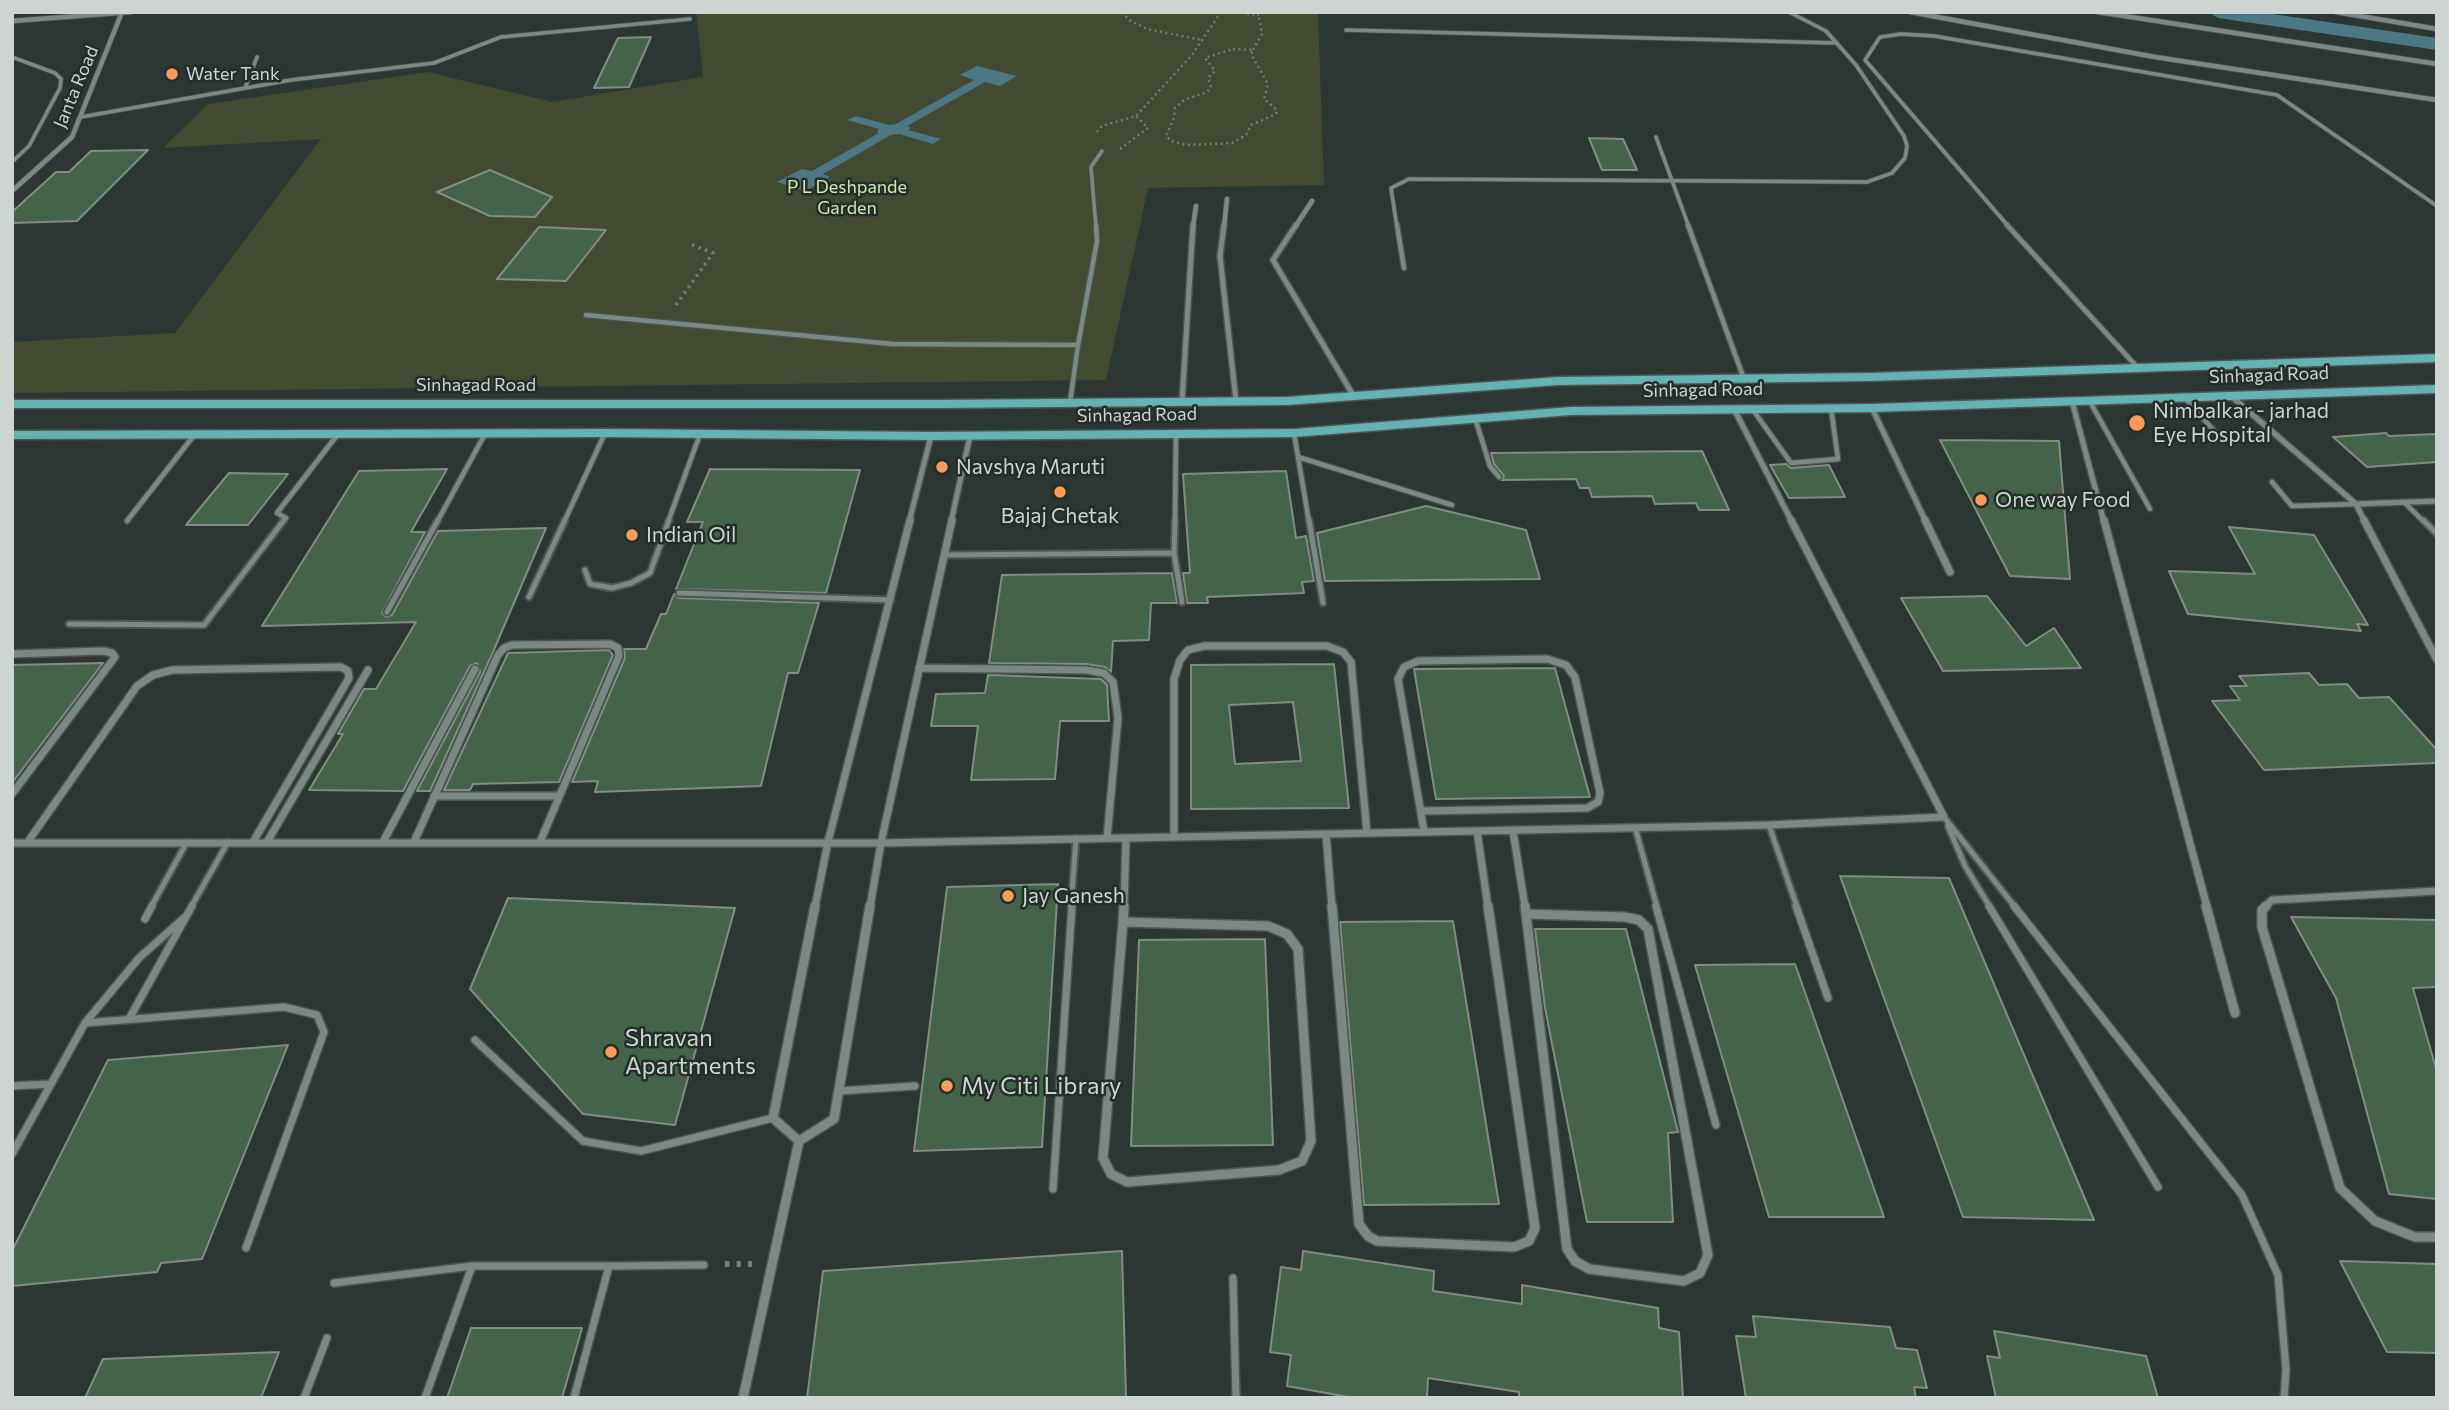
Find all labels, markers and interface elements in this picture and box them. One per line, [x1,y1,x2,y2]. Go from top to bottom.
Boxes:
street label: Janta Road [49,43,103,131]
place label: Water Tank [186,63,280,85]
marker: Water Tank [164,66,180,82]
park label: P L Deshpande Garden [787,176,907,218]
street label: Sinhagad Road [2209,362,2329,388]
street label: Sinhagad Road [416,374,536,396]
street label: Sinhagad Road [1643,378,1763,402]
place label: Nimbalkar - jarhad Eye Hospital [2153,398,2329,448]
street label: Sinhagad Road [1077,403,1197,427]
marker: Nimbalkar - jarhad Eye Hospital [2127,413,2147,433]
place label: Navshya Maruti [956,454,1105,480]
marker: Navshya Maruti [934,459,950,475]
marker: Bajaj Chetak [1052,484,1068,500]
place label: One way Food [1995,487,2130,513]
marker: One way Food [1973,492,1989,508]
place label: Bajaj Chetak [1001,503,1119,529]
place label: Indian Oil [646,522,736,548]
marker: Indian Oil [624,527,640,543]
place label: Jay Ganesh [1022,883,1125,909]
marker: Jay Ganesh [1000,888,1016,904]
place label: Shravan Apartments [625,1024,756,1080]
marker: Shravan Apartments [603,1044,619,1060]
place label: My Citi Library [961,1072,1121,1100]
marker: My Citi Library [939,1078,955,1094]

